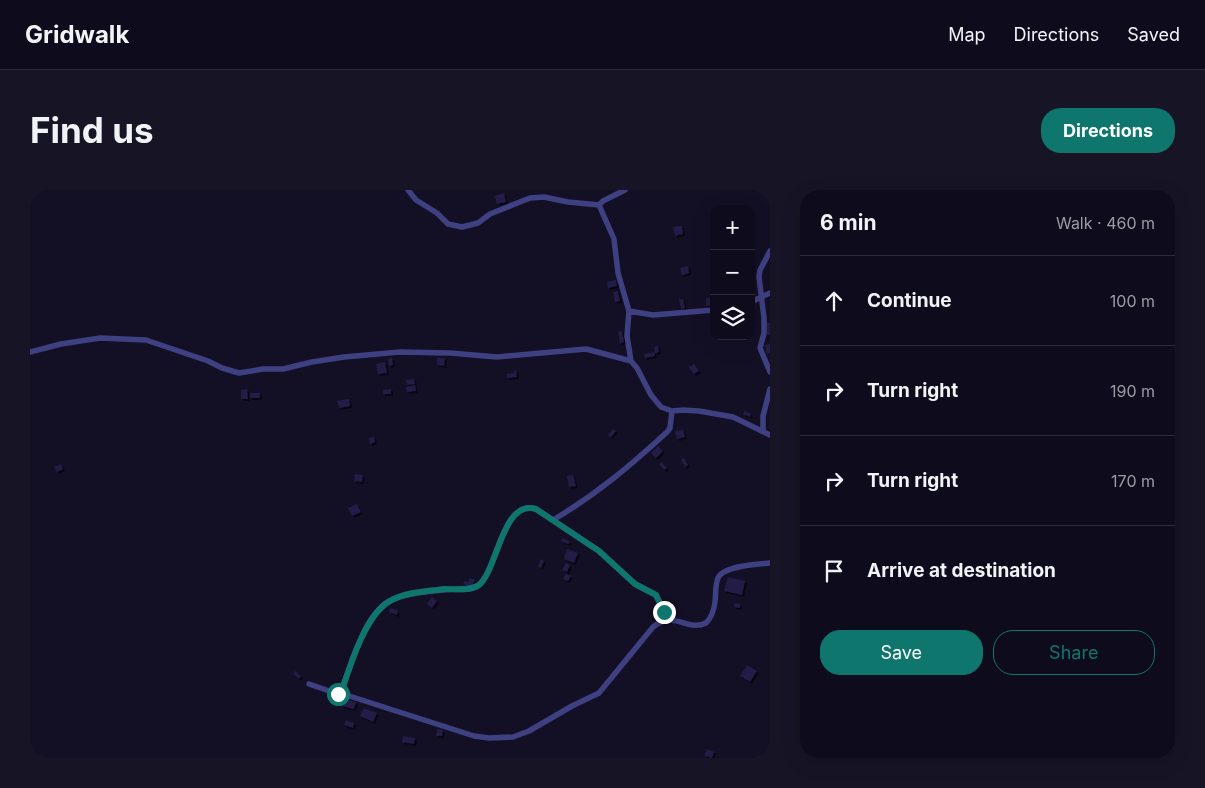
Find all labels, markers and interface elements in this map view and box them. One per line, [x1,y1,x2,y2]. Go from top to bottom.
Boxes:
text: Gridwalk [25,20,129,49]
text: Map [948,24,986,45]
text: Directions [1014,24,1099,45]
text: Saved [1127,24,1180,45]
button: Directions [1041,108,1175,153]
text: Find us [30,109,154,151]
map controls [710,205,755,340]
button: + [710,205,755,250]
text: 6 min [820,210,877,235]
text: Walk · 460 m [1056,213,1155,233]
button: − [710,250,755,295]
icon: ahead [820,287,848,315]
text: Continue [867,289,952,312]
text: 100 m [1110,291,1155,311]
button: layers [710,295,755,340]
icon: right [820,377,848,405]
text: Turn right [867,379,958,402]
text: 190 m [1110,381,1155,401]
icon: right [820,467,848,495]
text: Turn right [867,469,958,492]
text: 170 m [1111,471,1155,491]
icon: arrive [820,557,848,585]
text: Arrive at destination [867,559,1056,582]
route end [653,601,676,624]
button: Save [820,630,983,675]
button: Share [993,630,1155,675]
route start [327,683,350,706]

